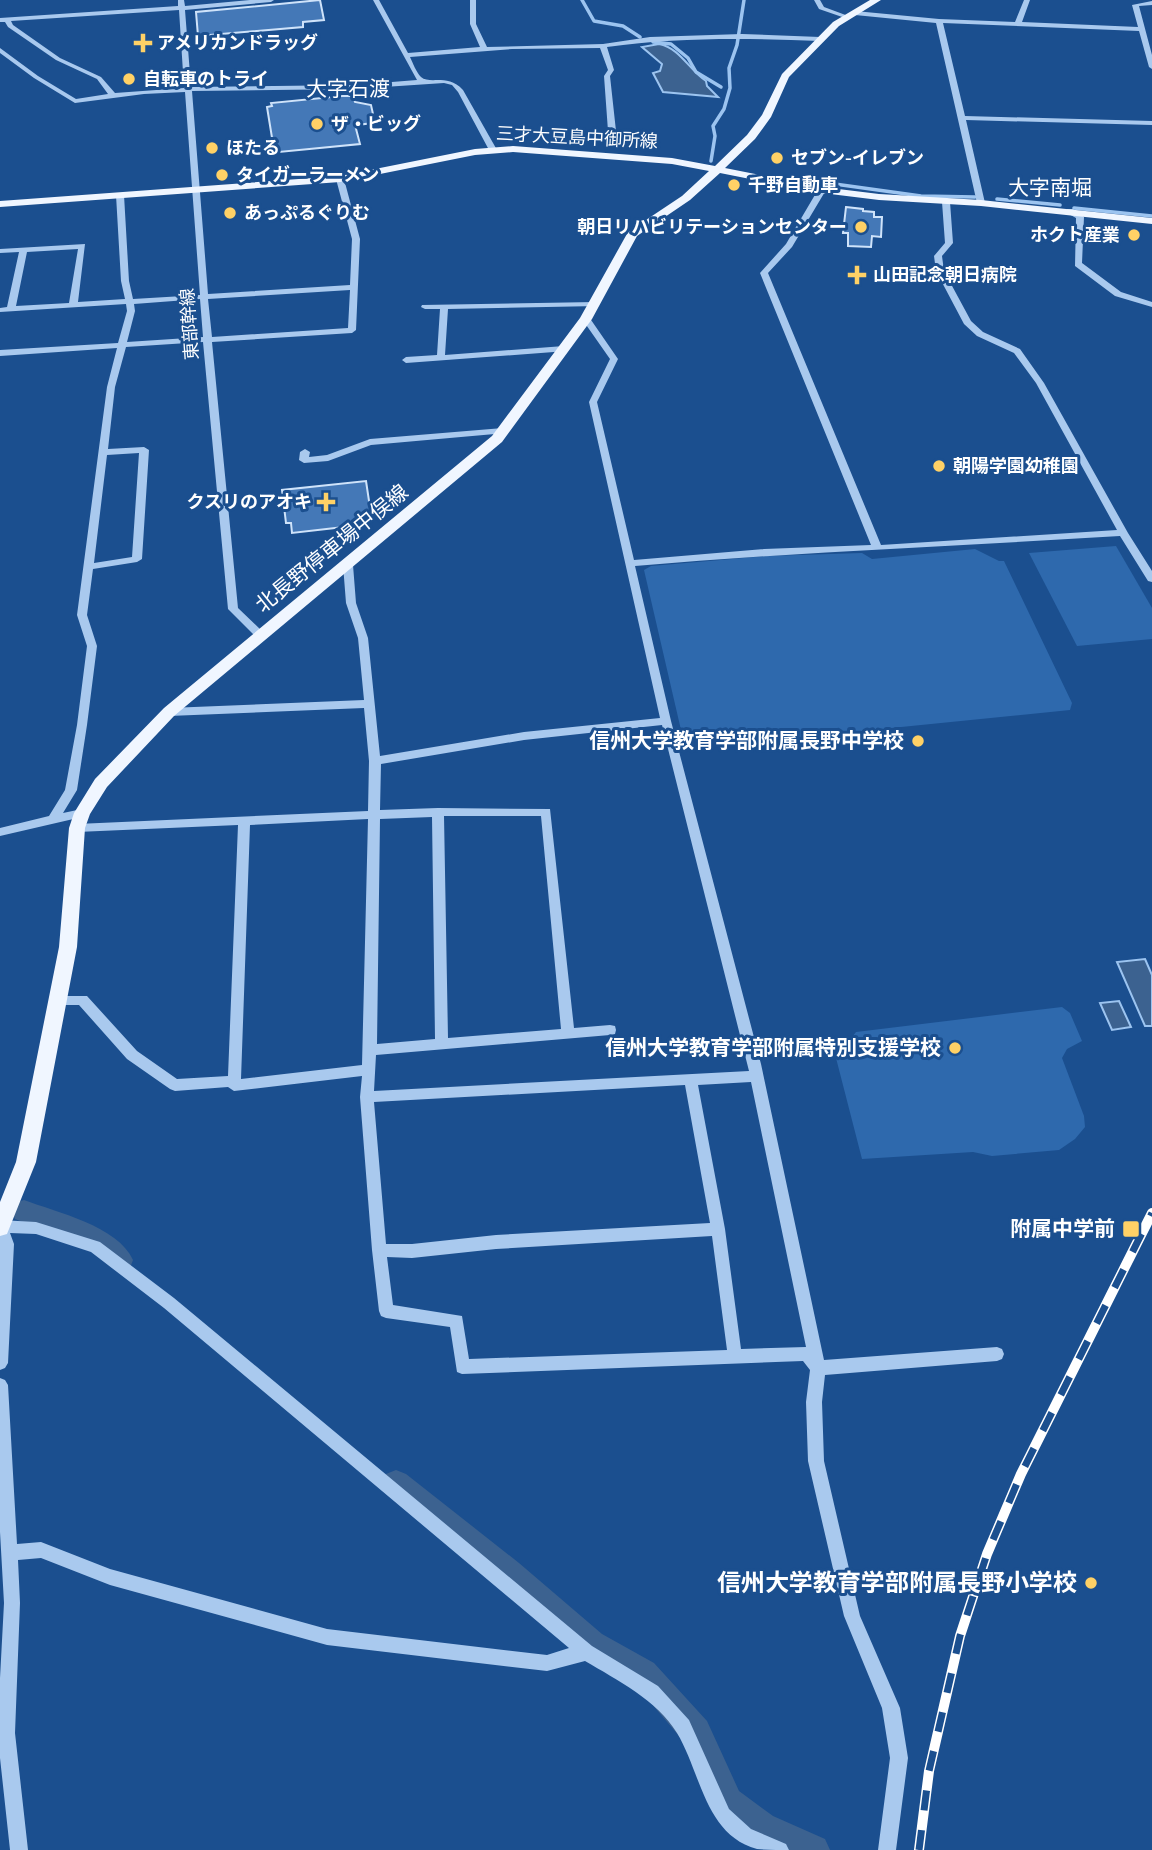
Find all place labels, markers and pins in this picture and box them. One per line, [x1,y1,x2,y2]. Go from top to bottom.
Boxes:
place label: アメリカンドラッグ [157,33,318,54]
marker: アメリカンドラッグ [135,35,151,51]
place label: 自転車のトライ [143,69,269,90]
marker: 自転車のトライ [121,71,137,87]
place label: ザ・ビッグ [331,114,421,135]
marker: ザ・ビッグ [309,116,325,132]
place label: ほたる [226,138,280,159]
marker: ほたる [204,140,220,156]
place label: セブン-イレブン [791,148,924,169]
marker: セブン-イレブン [769,150,785,166]
place label: タイガーラーメン [236,165,379,186]
marker: タイガーラーメン [214,167,230,183]
place label: 千野自動車 [748,175,838,196]
marker: 千野自動車 [726,177,742,193]
place label: あっぷるぐりむ [244,203,370,224]
marker: あっぷるぐりむ [222,205,238,221]
place label: 朝日リハビリテーションセンター [577,217,847,238]
marker: 朝日リハビリテーションセンター [853,219,869,235]
place label: ホクト産業 [1030,225,1120,246]
marker: ホクト産業 [1126,227,1142,243]
marker: 山田記念朝日病院 [847,265,867,285]
place label: 山田記念朝日病院 [873,265,1017,286]
place label: 朝陽学園幼稚園 [953,456,1079,477]
marker: 朝陽学園幼稚園 [931,458,947,474]
place label: クスリのアオキ [187,492,312,513]
marker: クスリのアオキ [318,494,334,510]
place label: 信州大学教育学部附属長野中学校 [589,729,904,754]
marker: 信州大学教育学部附属長野中学校 [910,733,926,749]
place label: 信州大学教育学部附属特別支援学校 [605,1036,941,1061]
marker: 信州大学教育学部附属特別支援学校 [947,1040,963,1056]
place label: 附属中学前 [1010,1217,1115,1242]
marker: 附属中学前 [1121,1219,1141,1239]
place label: 信州大学教育学部附属長野小学校 [717,1569,1077,1598]
marker: 信州大学教育学部附属長野小学校 [1083,1575,1099,1591]

